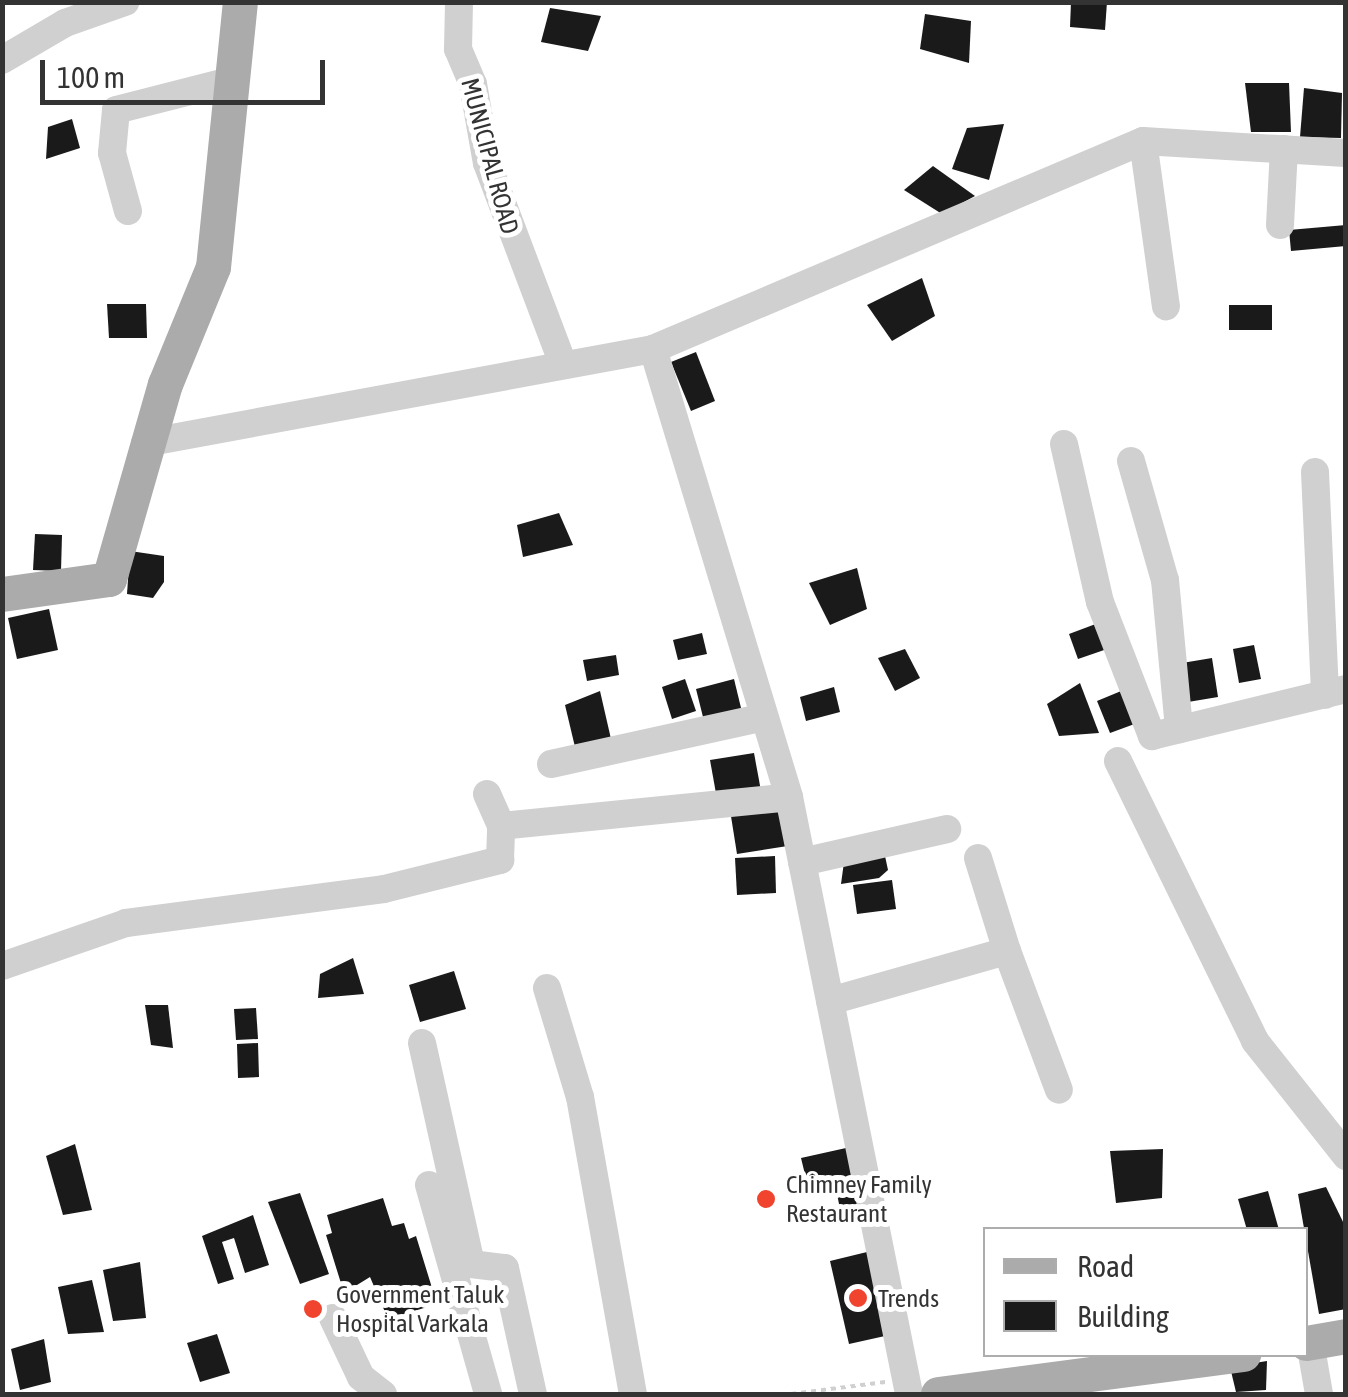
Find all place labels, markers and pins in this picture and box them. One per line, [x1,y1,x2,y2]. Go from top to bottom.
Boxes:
place label: Chimney Family Restaurant [786,1170,932,1229]
marker: Chimney Family Restaurant [755,1188,777,1210]
place label: Government Taluk Hospital Varkala [336,1280,504,1339]
place label: Trends [878,1283,939,1313]
marker: Trends [847,1287,869,1309]
marker: Government Taluk Hospital Varkala [300,1296,326,1322]

